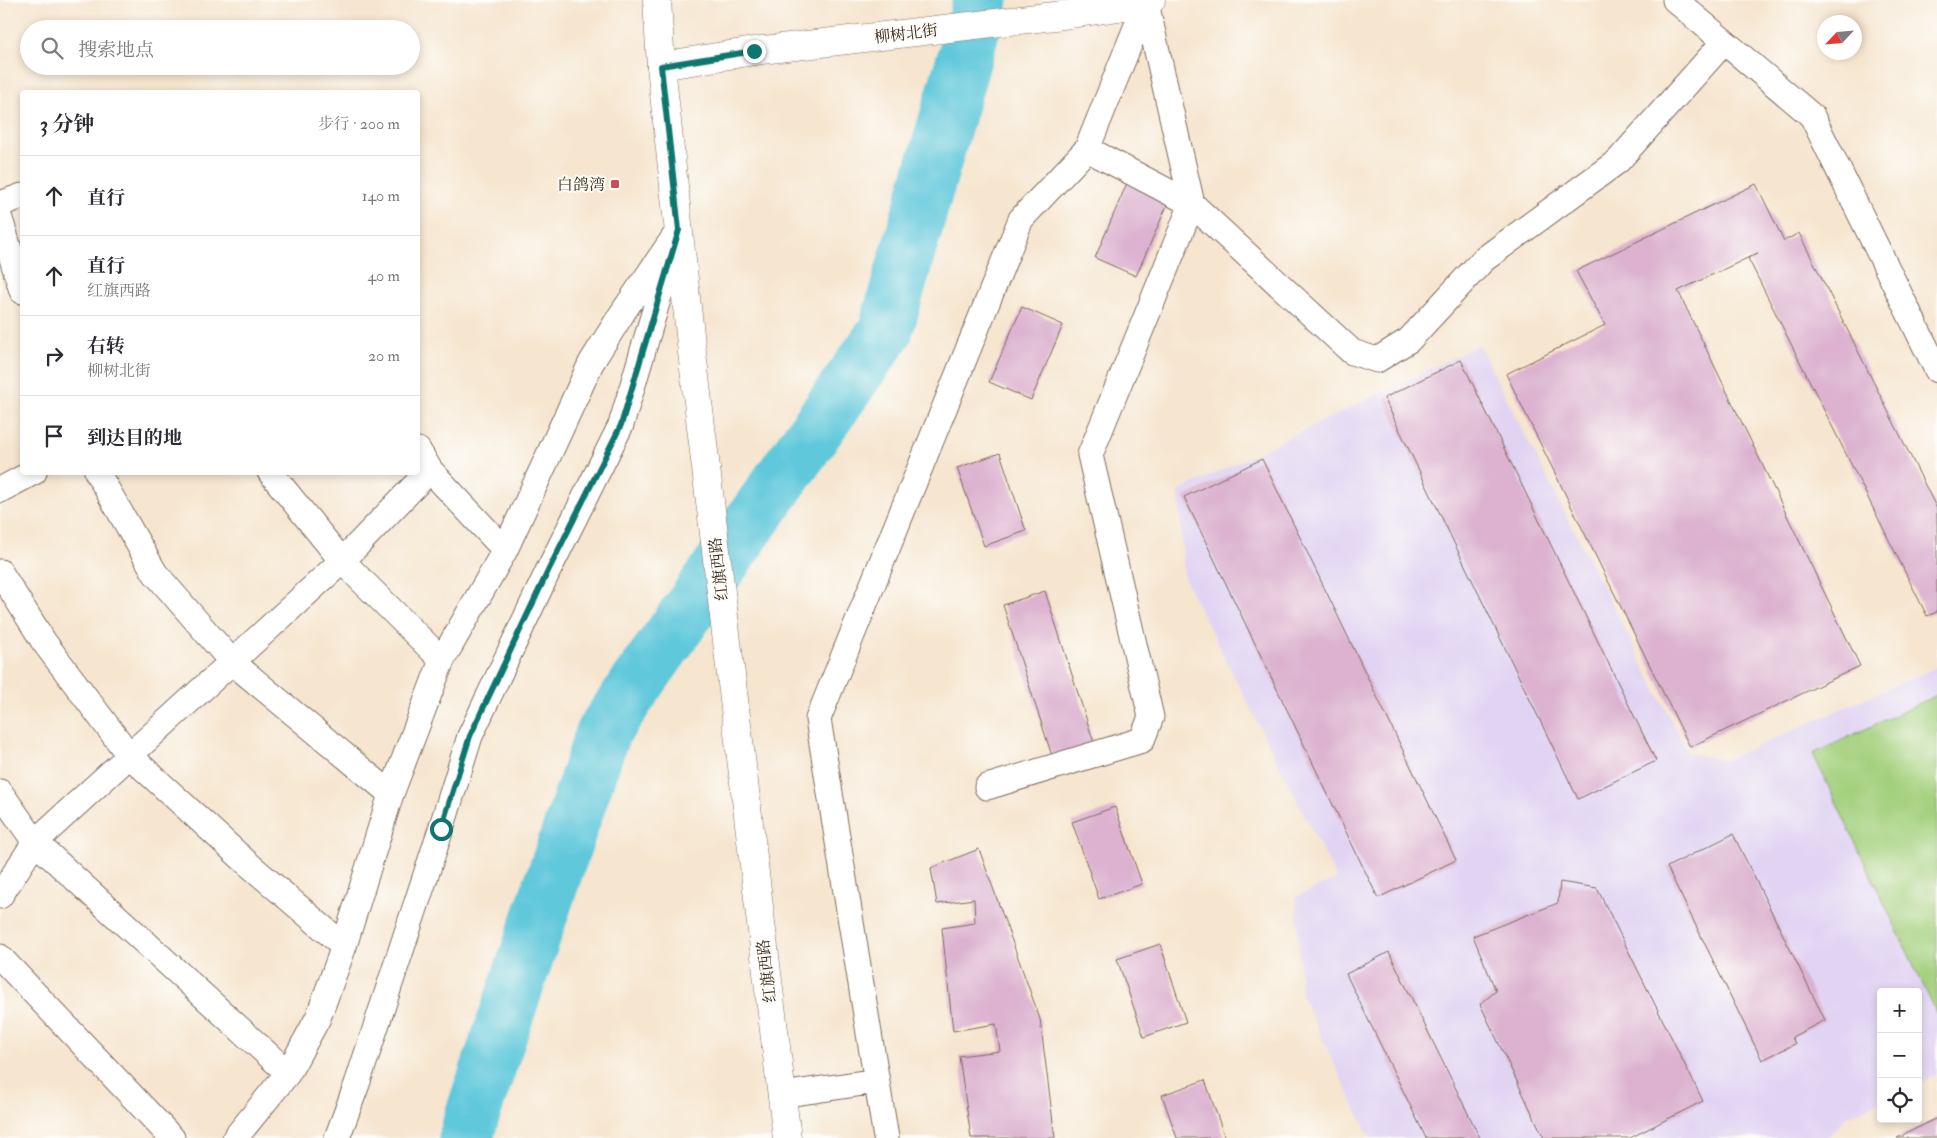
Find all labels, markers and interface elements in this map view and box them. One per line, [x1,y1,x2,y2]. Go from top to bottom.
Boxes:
north arrow [1817,15,1862,60]
search box [20,20,420,75]
street label: 柳树北街 [873,20,939,48]
icon: search [38,34,66,62]
text: 搜索地点 [78,38,154,62]
route end [743,40,766,63]
text: 3 分钟 [40,111,94,138]
text: 步行 · 200 m [318,114,400,134]
place label: 白鸽湾 [557,175,605,195]
marker: 白鸽湾 [609,178,621,190]
icon: ahead [40,182,68,210]
text: 直行 [87,186,125,210]
text: 140 m [362,186,400,206]
text: 直行 [87,254,125,278]
icon: ahead [40,262,68,290]
text: 40 m [367,266,400,286]
text: 红旗西路 [87,281,151,301]
text: 右转 [87,334,125,358]
icon: right [40,342,68,370]
text: 20 m [368,346,400,366]
text: 柳树北街 [87,361,151,381]
icon: arrive [40,422,68,450]
text: 到达目的地 [87,426,182,450]
street label: 红旗西路 [705,536,733,602]
route start [430,818,453,841]
street label: 红旗西路 [753,938,781,1004]
map controls [1877,988,1922,1123]
button: + [1877,988,1922,1033]
button: − [1877,1033,1922,1078]
button: locate [1877,1078,1922,1123]

